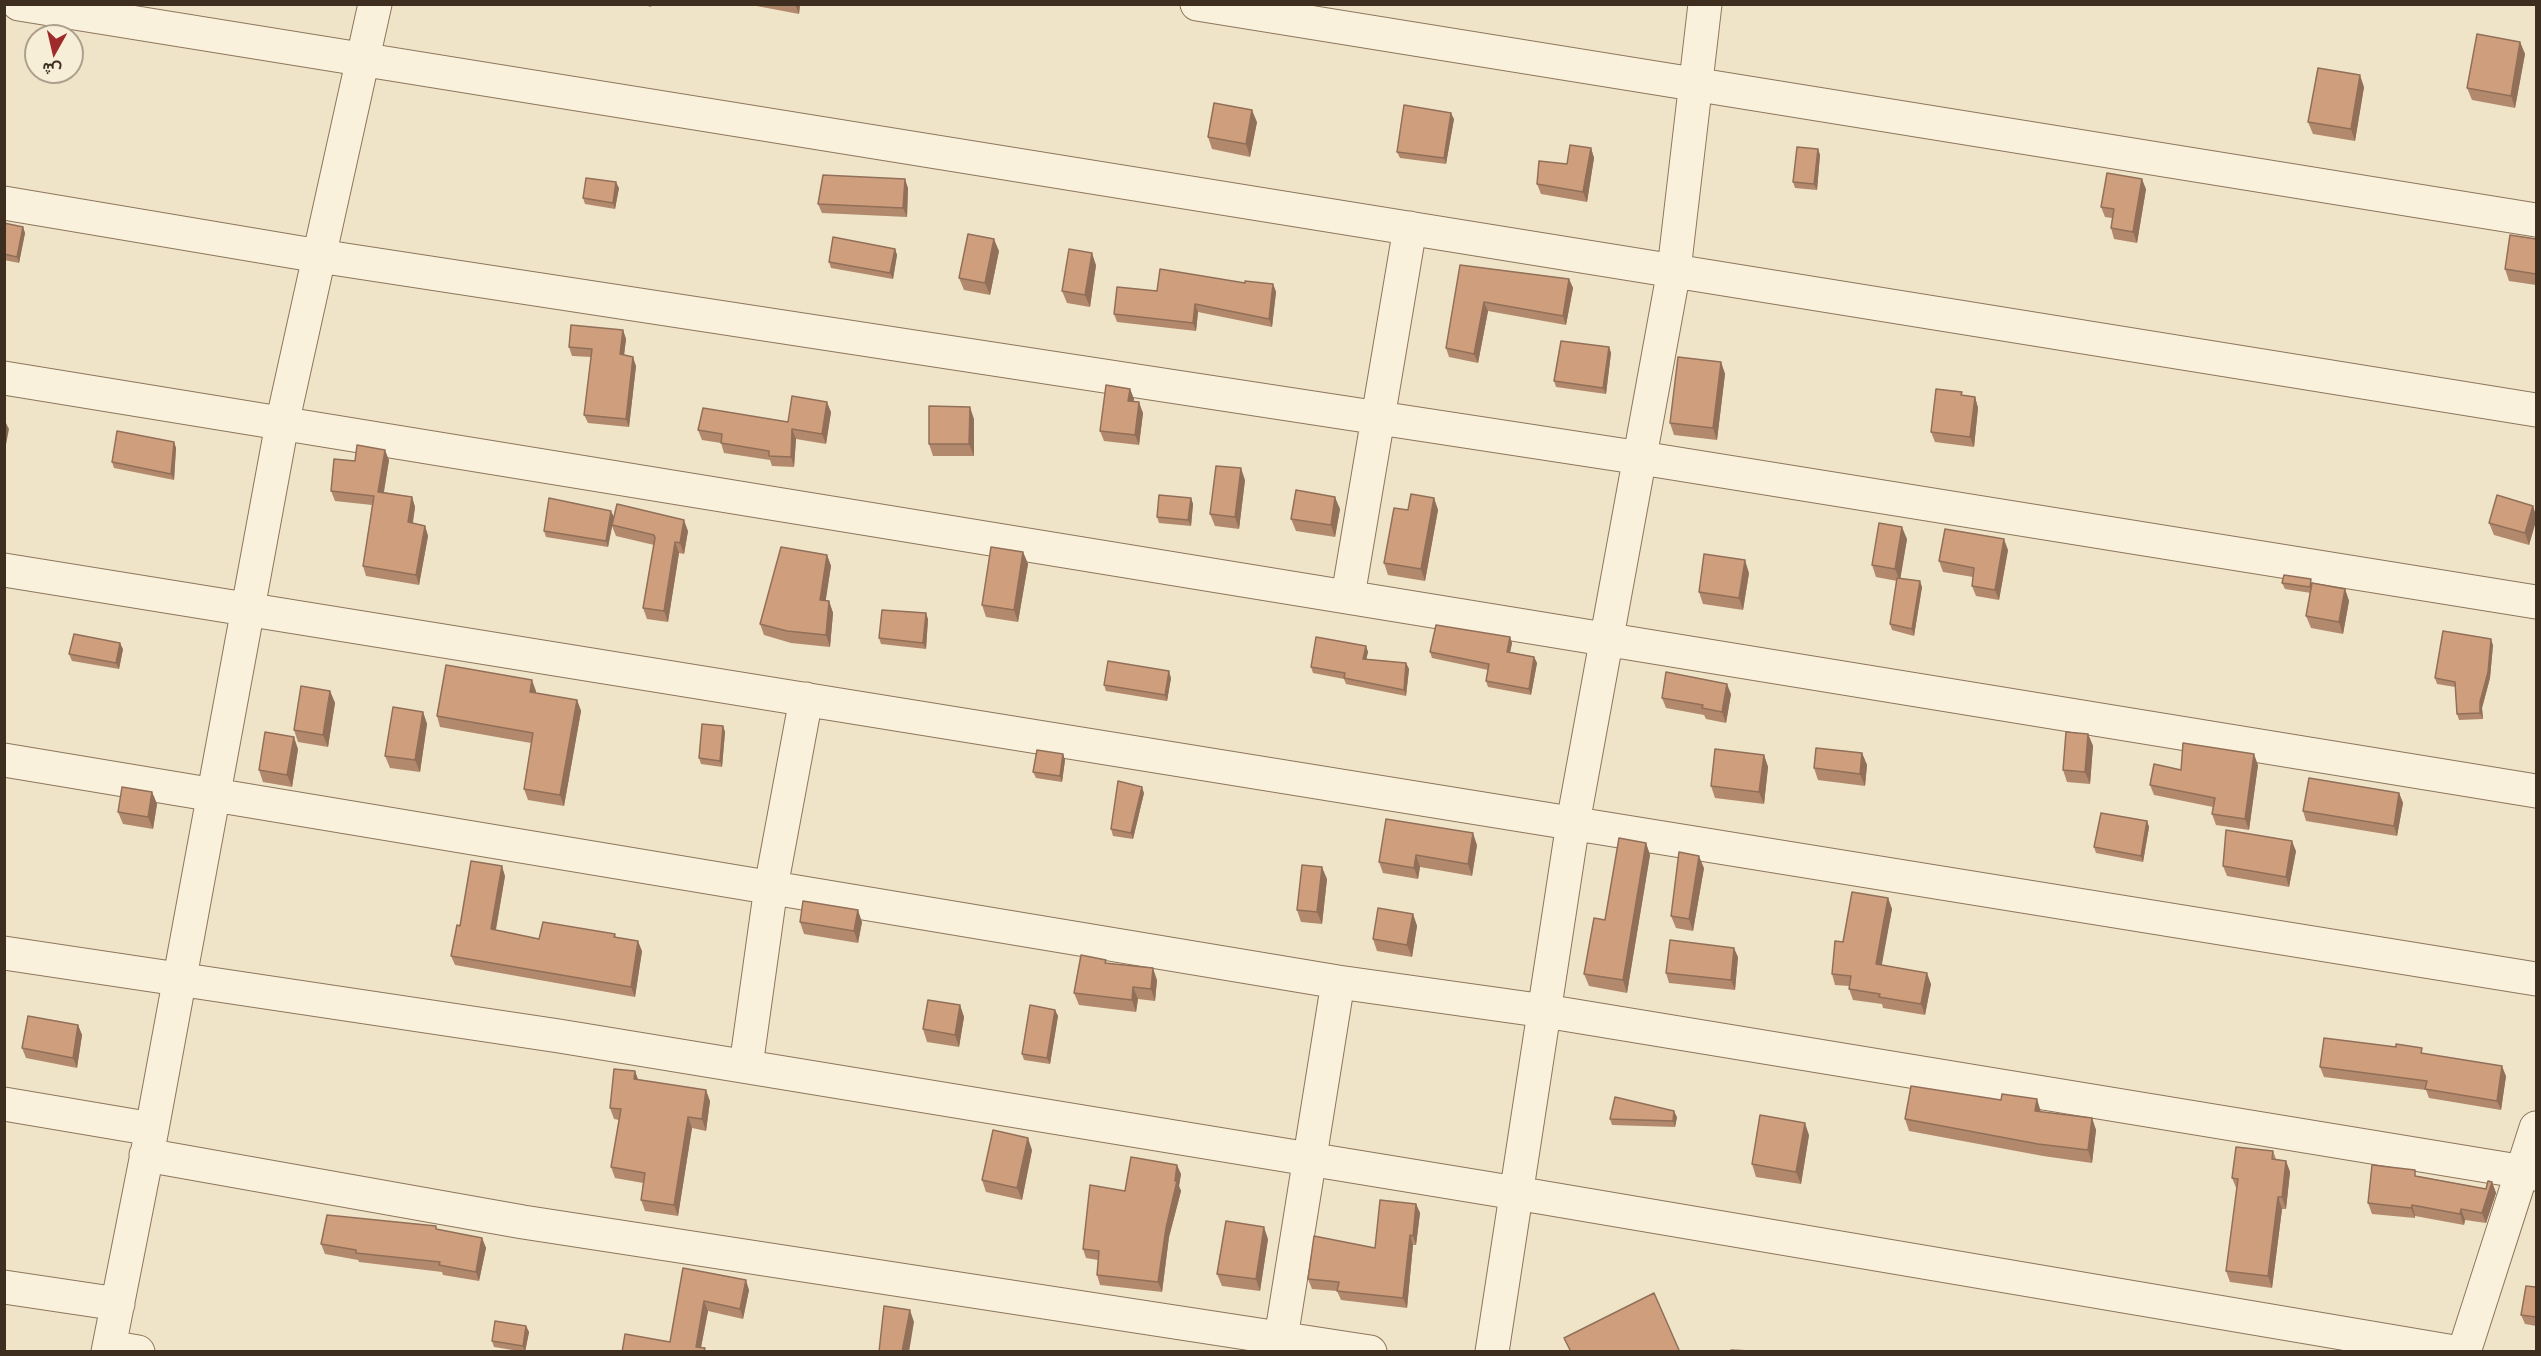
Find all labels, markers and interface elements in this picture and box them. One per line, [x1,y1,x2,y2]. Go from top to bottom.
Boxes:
north arrow [24,24,84,84]
text: ش [41,59,63,81]

